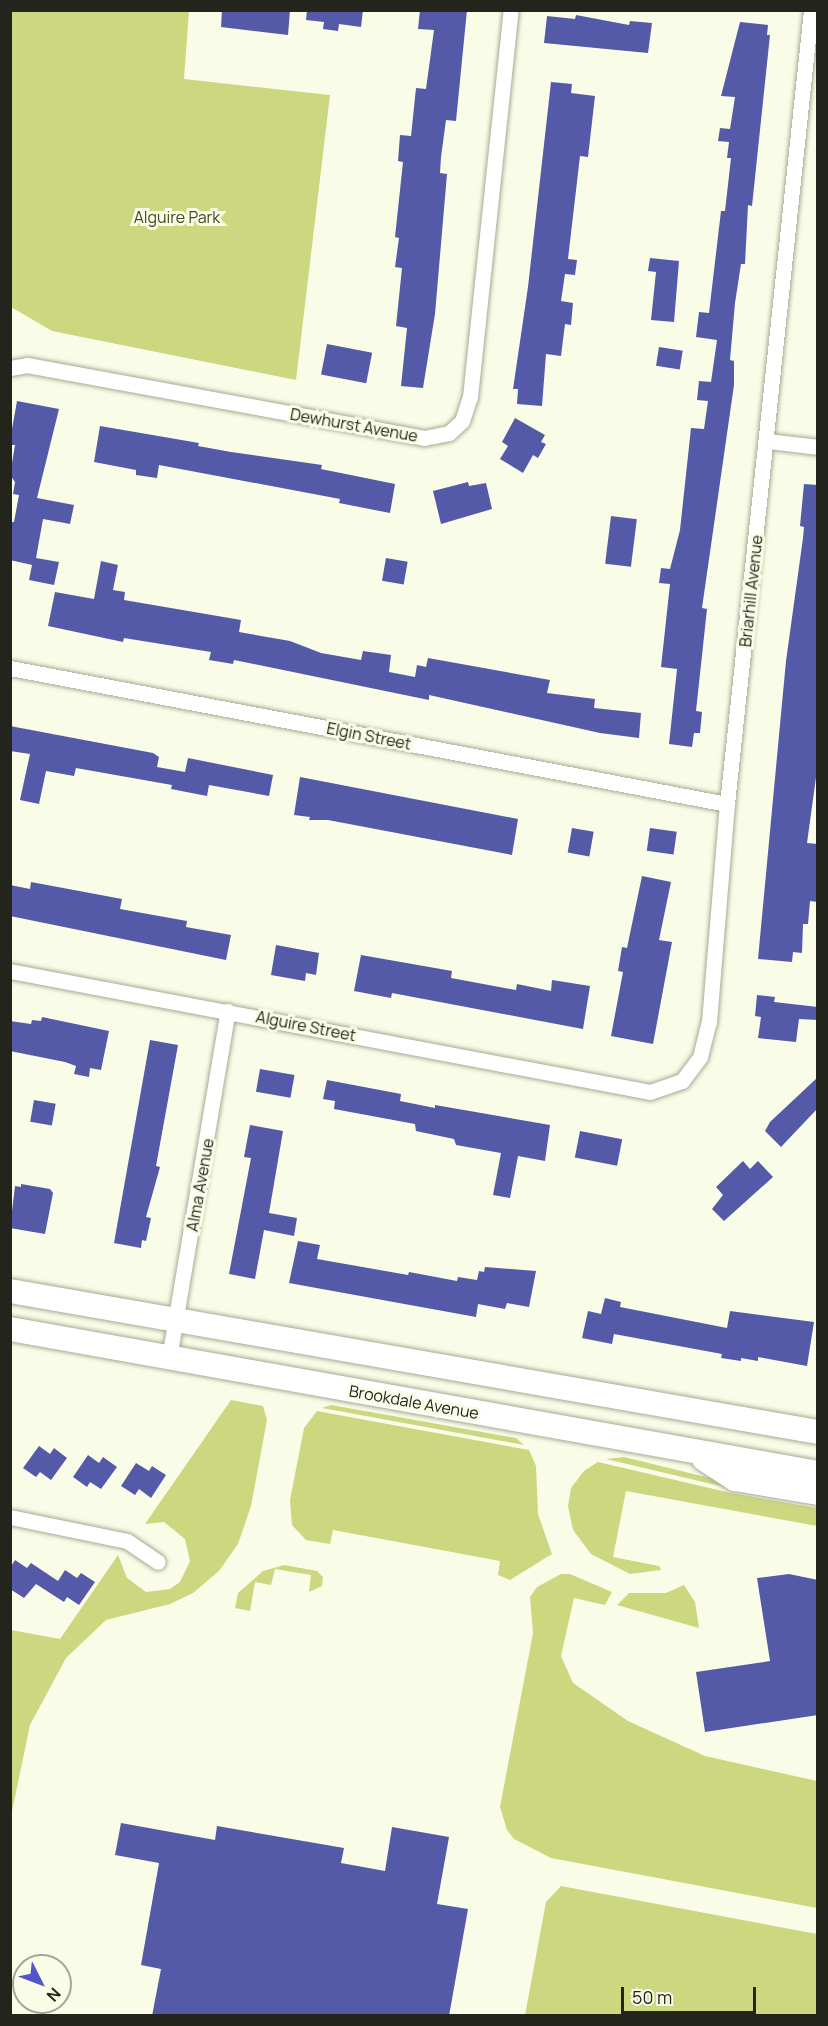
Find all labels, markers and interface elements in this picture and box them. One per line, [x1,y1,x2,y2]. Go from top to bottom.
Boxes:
park label: Alguire Park [134,207,220,227]
street label: Dewhurst Avenue [289,404,419,446]
street label: Briarhill Avenue [736,534,766,648]
street label: Elgin Street [325,718,413,754]
street label: Alguire Street [254,1007,358,1045]
street label: Alma Avenue [182,1137,218,1233]
street label: Brookdale Avenue [348,1381,480,1423]
north arrow [12,1954,72,2014]
scale bar [624,1975,759,2013]
text: N [42,1983,66,2006]
text: 50 m [632,1985,672,2009]

